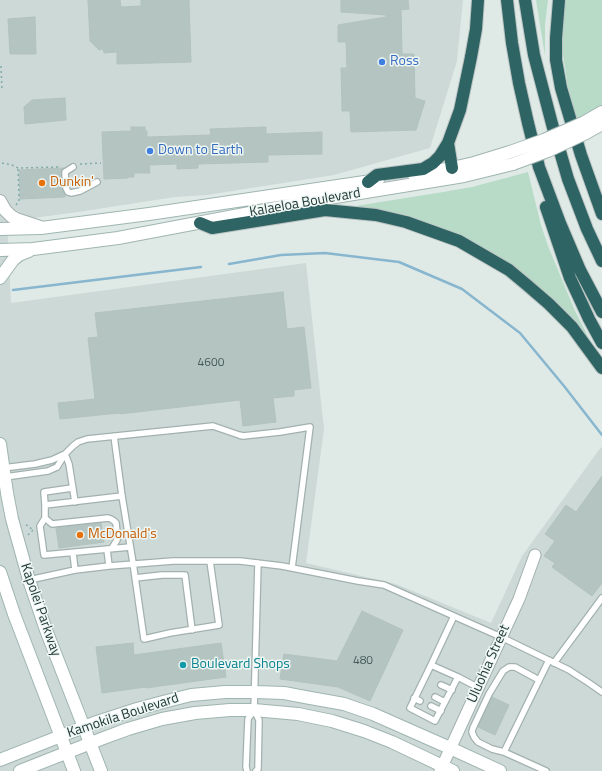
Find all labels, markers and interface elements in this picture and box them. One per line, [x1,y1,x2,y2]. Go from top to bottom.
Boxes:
place label: Ross [390,54,419,70]
marker: Ross [377,57,387,67]
place label: Down to Earth [158,143,243,159]
marker: Down to Earth [145,146,155,156]
place label: Dunkin' [50,175,94,191]
marker: Dunkin' [37,178,47,188]
street label: Kalaeloa Boulevard [248,185,362,221]
house number: 4600 [198,356,224,370]
place label: McDonald's [88,527,157,543]
marker: McDonald's [75,530,85,540]
street label: Kapolei Parkway [16,561,64,659]
street label: Uluohia Street [464,622,514,706]
house number: 480 [353,654,373,668]
place label: Boulevard Shops [191,657,290,673]
marker: Boulevard Shops [178,660,188,670]
street label: Kamokila Boulevard [65,690,181,742]

